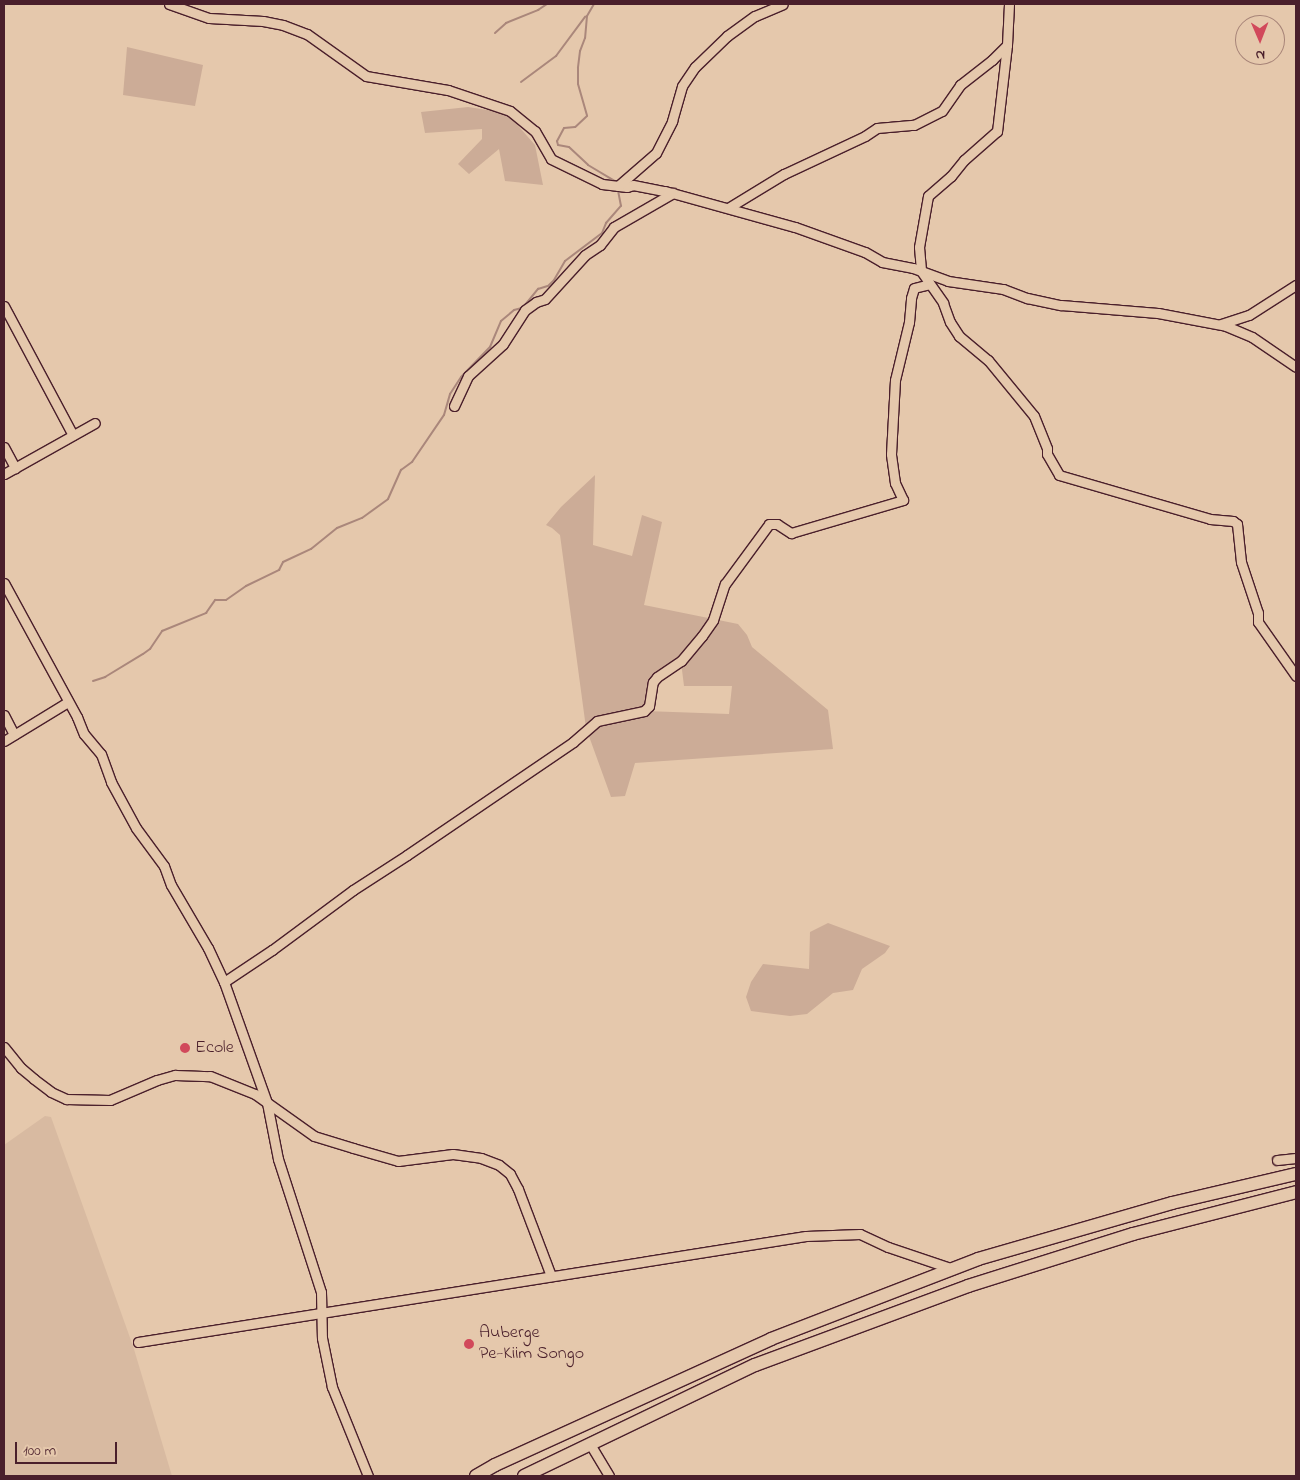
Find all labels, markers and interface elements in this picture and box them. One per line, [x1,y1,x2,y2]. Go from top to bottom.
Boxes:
north arrow [1235,15,1285,65]
text: N [1255,44,1265,65]
place label: Ecole [195,1037,234,1059]
marker: Ecole [179,1042,191,1054]
place label: Auberge Pe-Kiim Songo [479,1323,584,1366]
marker: Auberge Pe-Kiim Songo [463,1338,475,1350]
scale bar [18,1432,120,1464]
text: 100 m [23,1440,56,1462]

